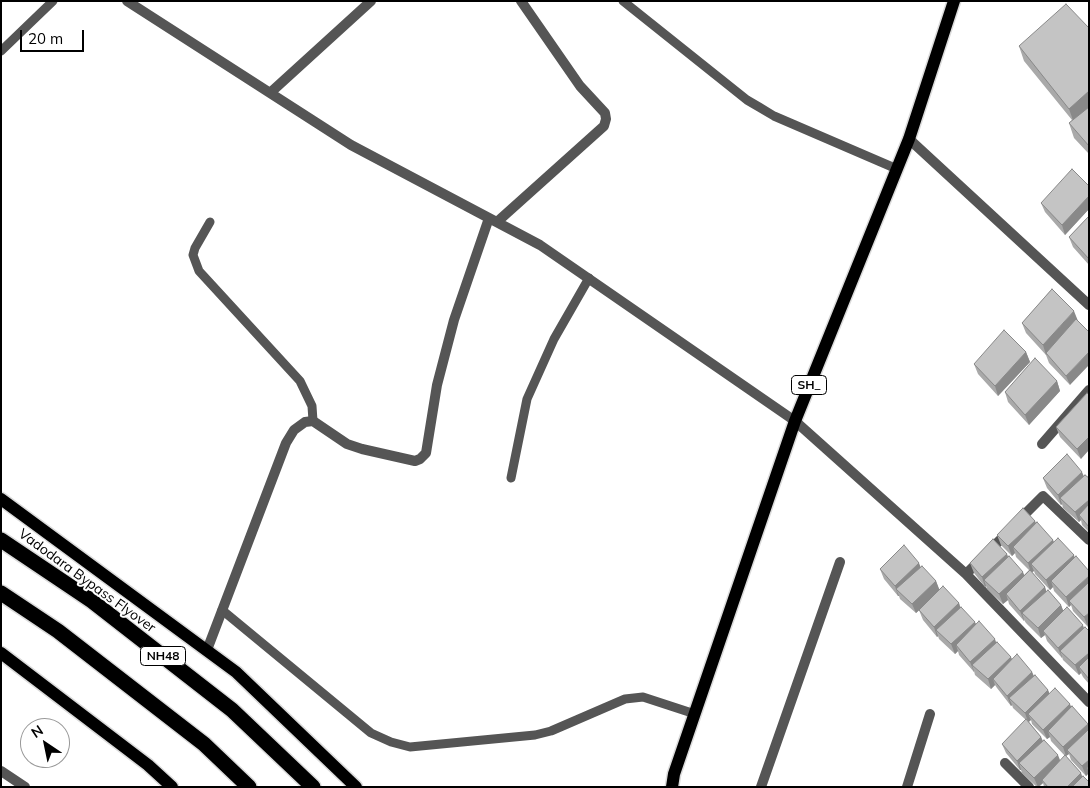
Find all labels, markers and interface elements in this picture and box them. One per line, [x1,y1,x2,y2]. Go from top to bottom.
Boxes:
scale bar [22,20,86,52]
text: 20 m [28,29,63,48]
road number: SH_ [792,376,826,394]
street label: Vadodara Bypass Flyover [15,526,159,636]
road number: NH48 [140,646,186,666]
north arrow [20,718,70,768]
text: N [28,721,47,742]

